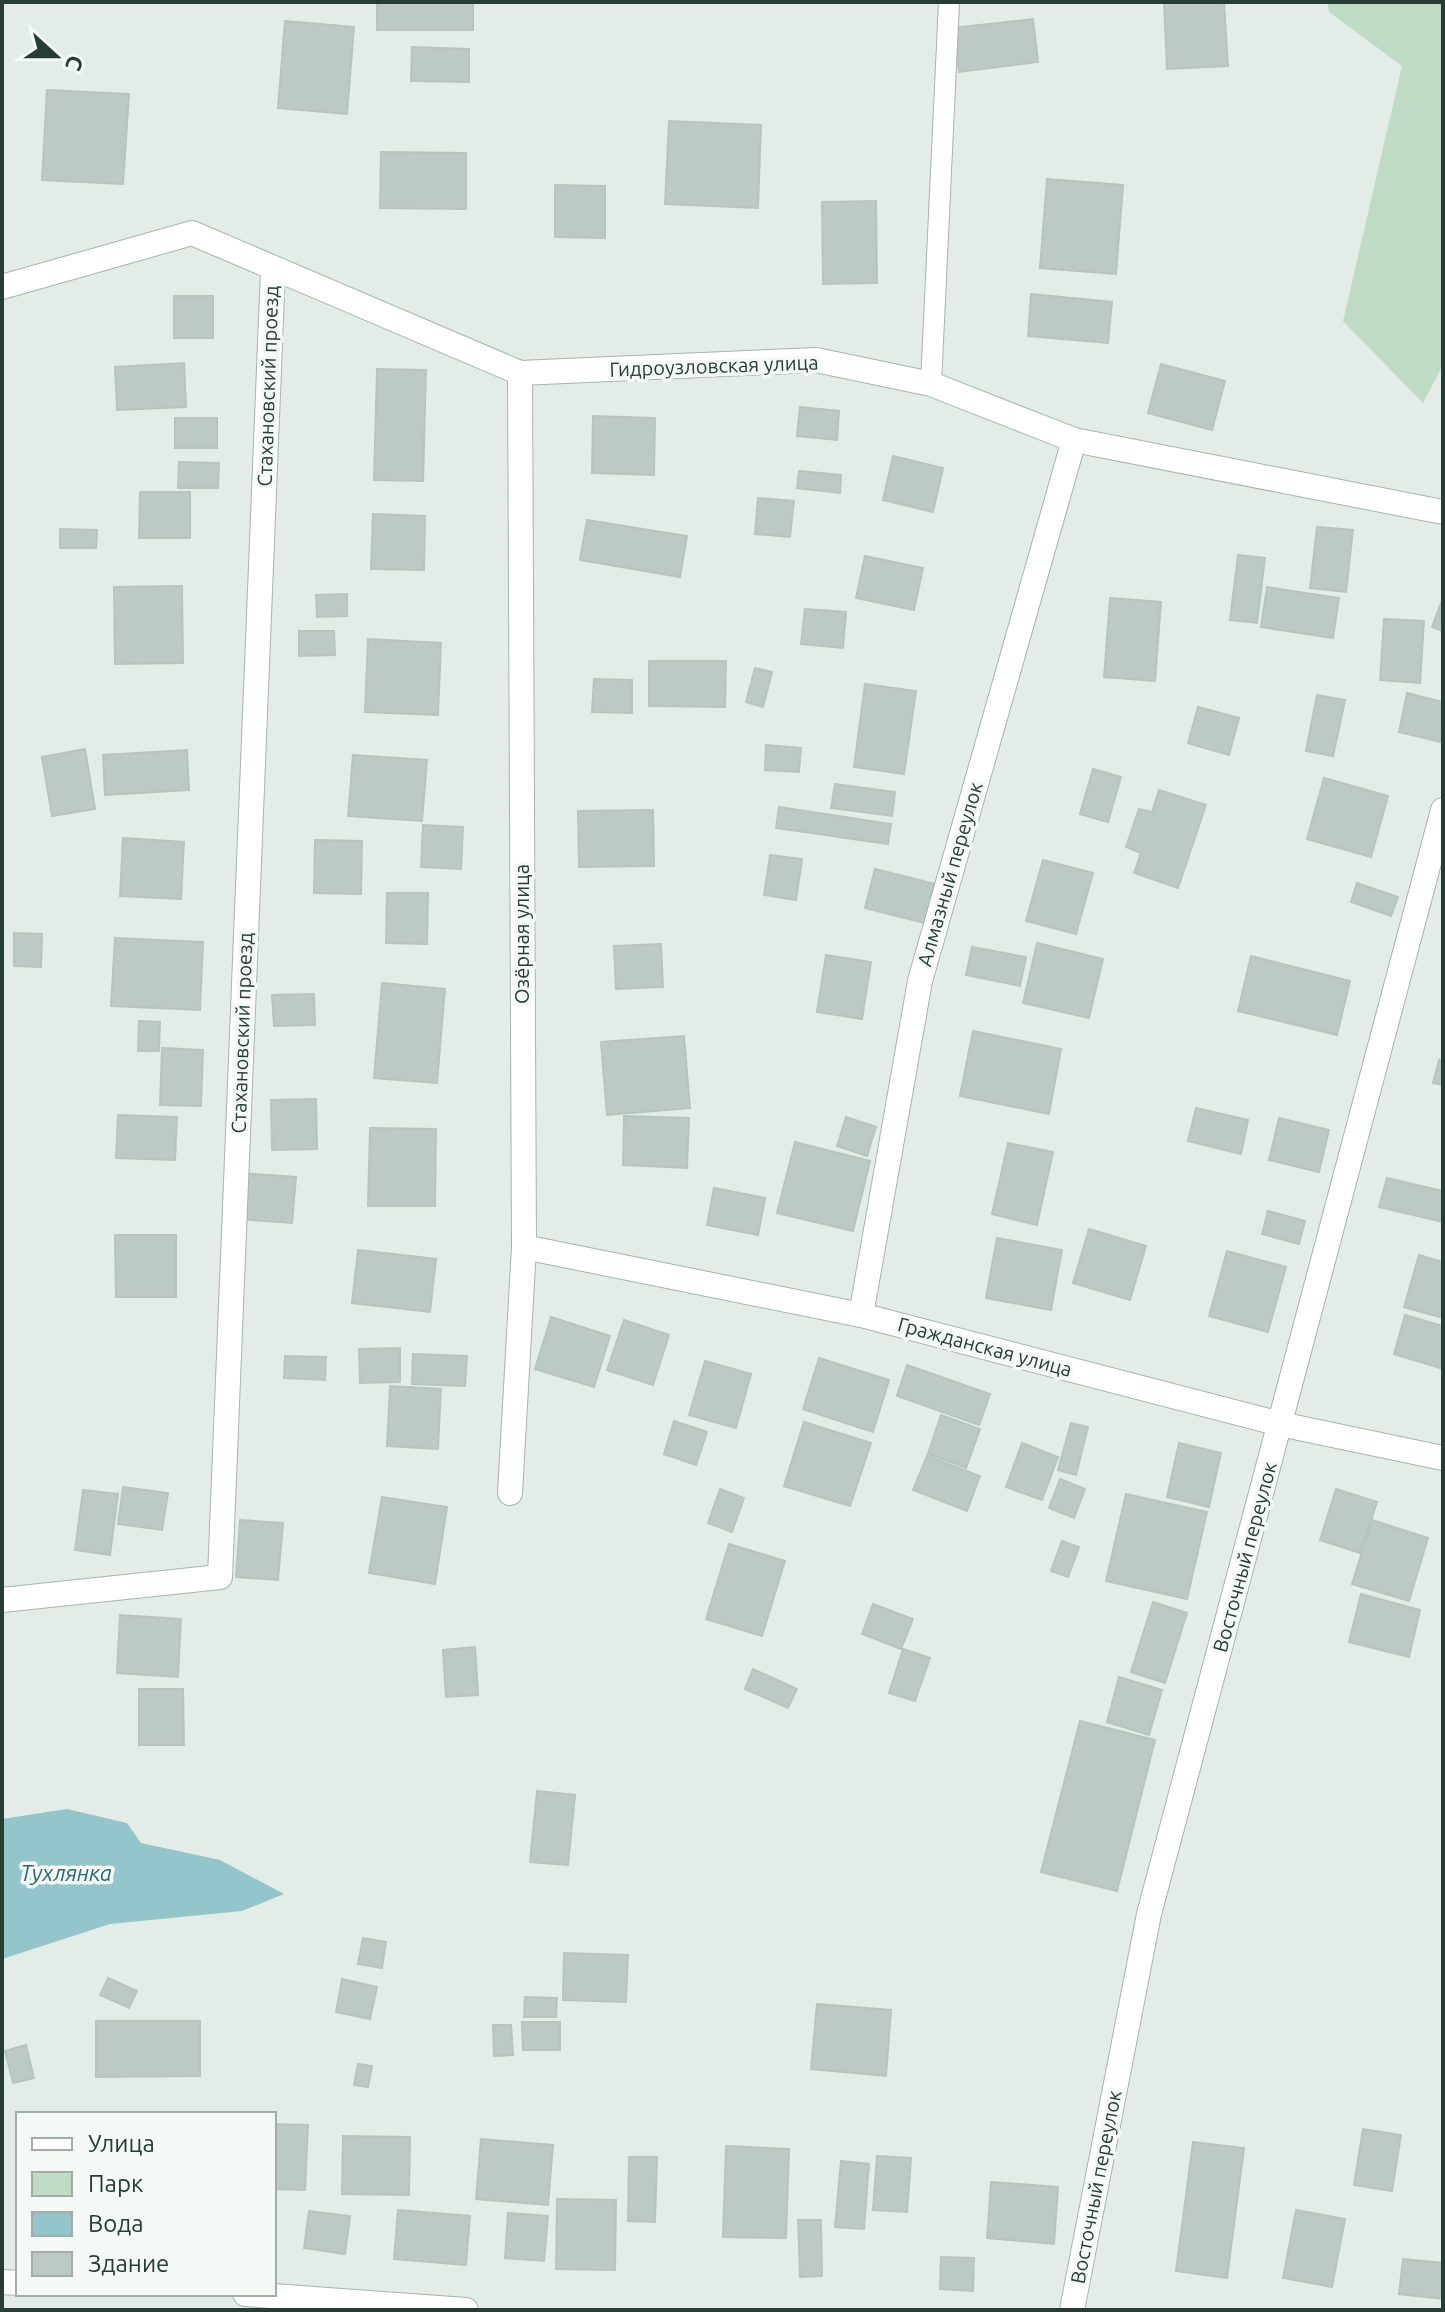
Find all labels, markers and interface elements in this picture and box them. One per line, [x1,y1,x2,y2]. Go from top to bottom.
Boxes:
north arrow [16,16,96,96]
text: С [61,52,89,74]
street label: Стахановский проезд [253,285,283,487]
street label: Гидроузловская улица [609,350,819,381]
street label: Алмазный переулок [912,779,987,969]
street label: Озёрная улица [510,864,533,1004]
street label: Стахановский проезд [227,932,257,1134]
street label: Гражданская улица [896,1312,1075,1381]
street label: Восточный переулок [1208,1459,1281,1655]
water label: Тухлянка [20,1860,112,1885]
street label: Восточный переулок [1065,2088,1126,2285]
legend [16,2112,276,2296]
text: Улица [88,2130,155,2157]
text: Парк [88,2170,143,2197]
text: Вода [88,2210,144,2237]
text: Здание [88,2250,169,2277]

